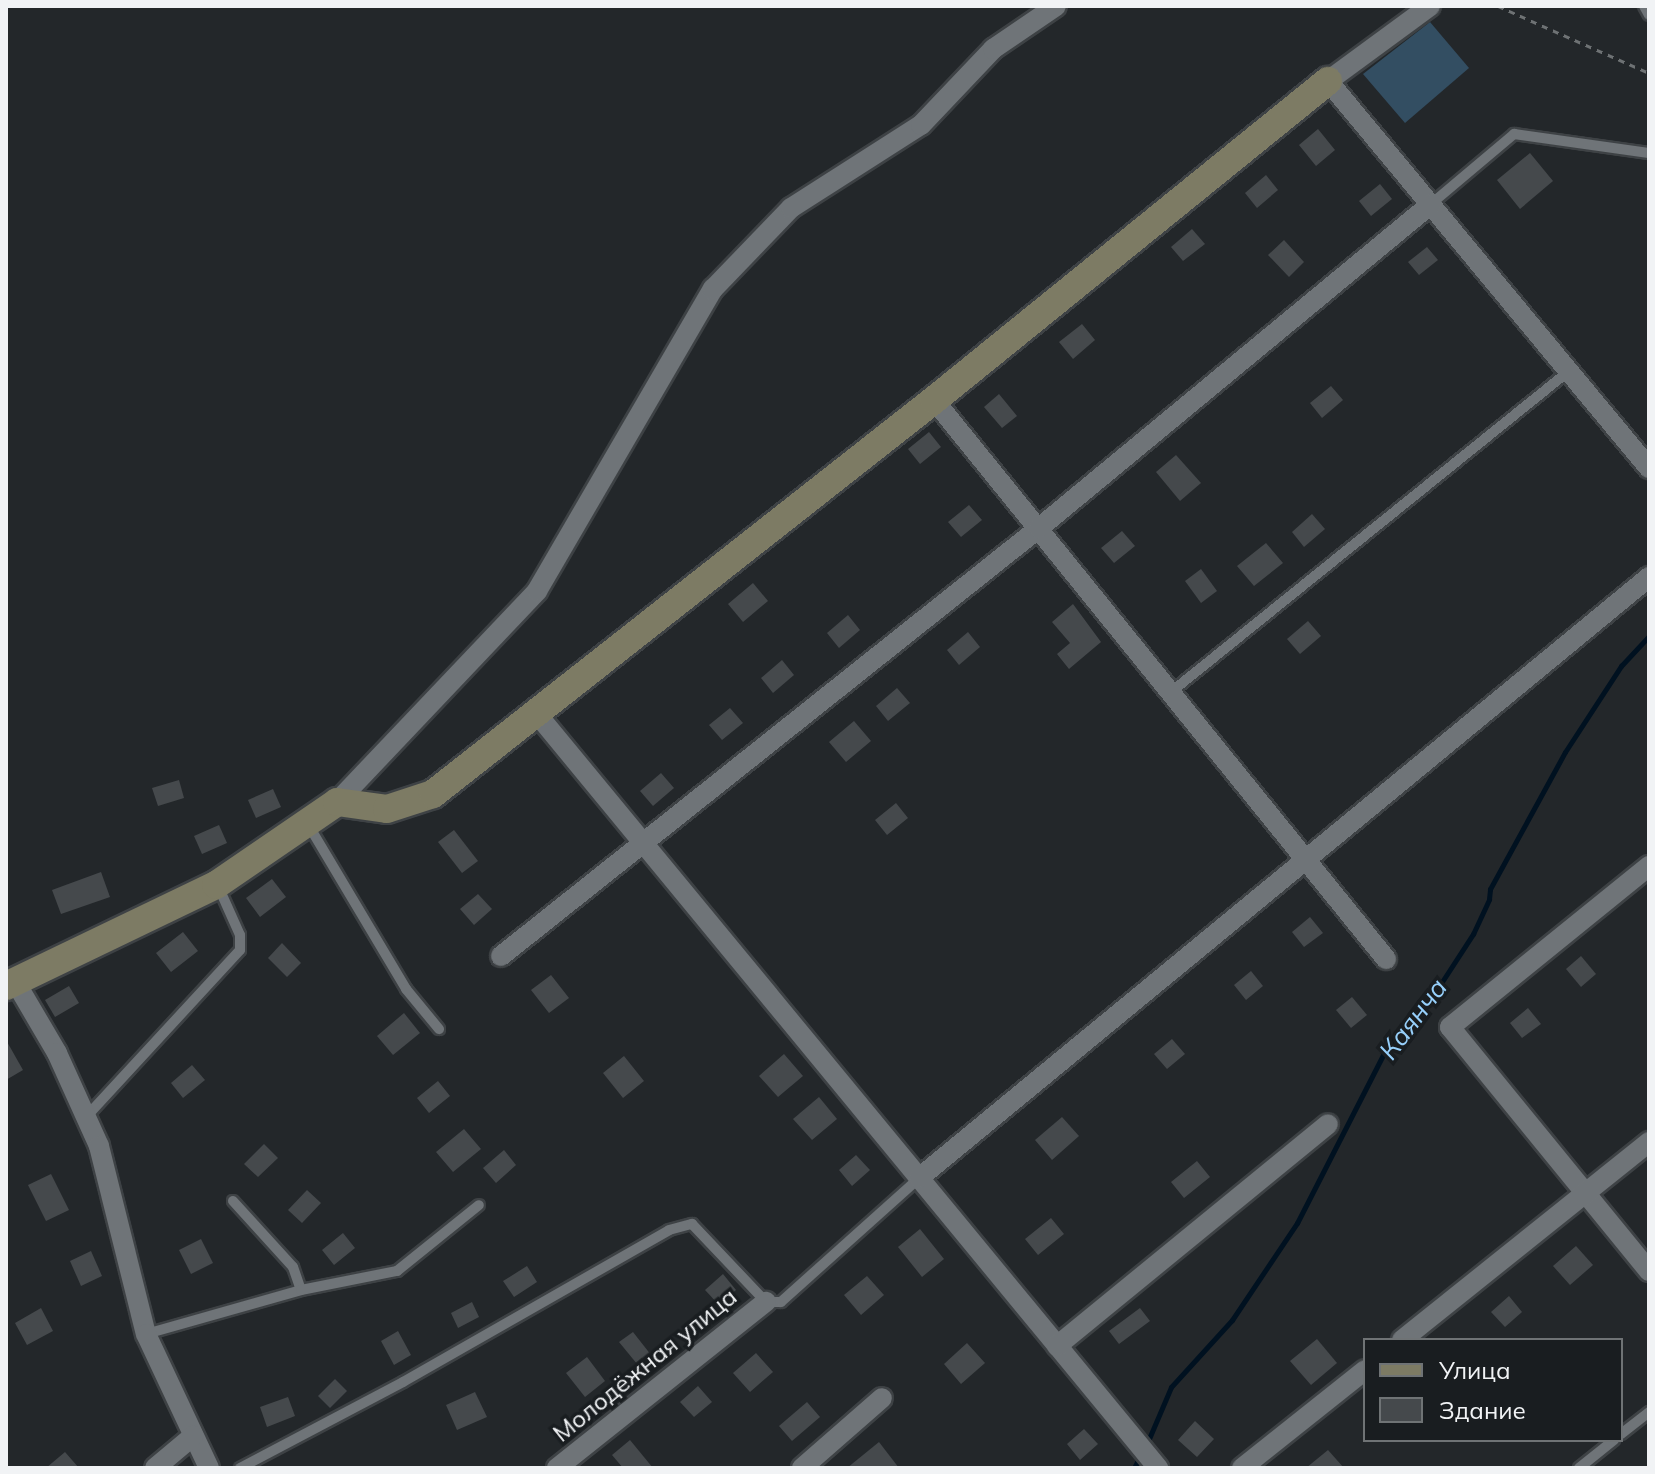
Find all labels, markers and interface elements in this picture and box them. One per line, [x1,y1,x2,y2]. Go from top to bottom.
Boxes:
water label: Каянча [1372,972,1454,1066]
street label: Молодёжная улица [547,1282,743,1448]
legend [1363,1338,1623,1442]
text: Улица [1439,1355,1511,1385]
text: Здание [1439,1395,1526,1425]

